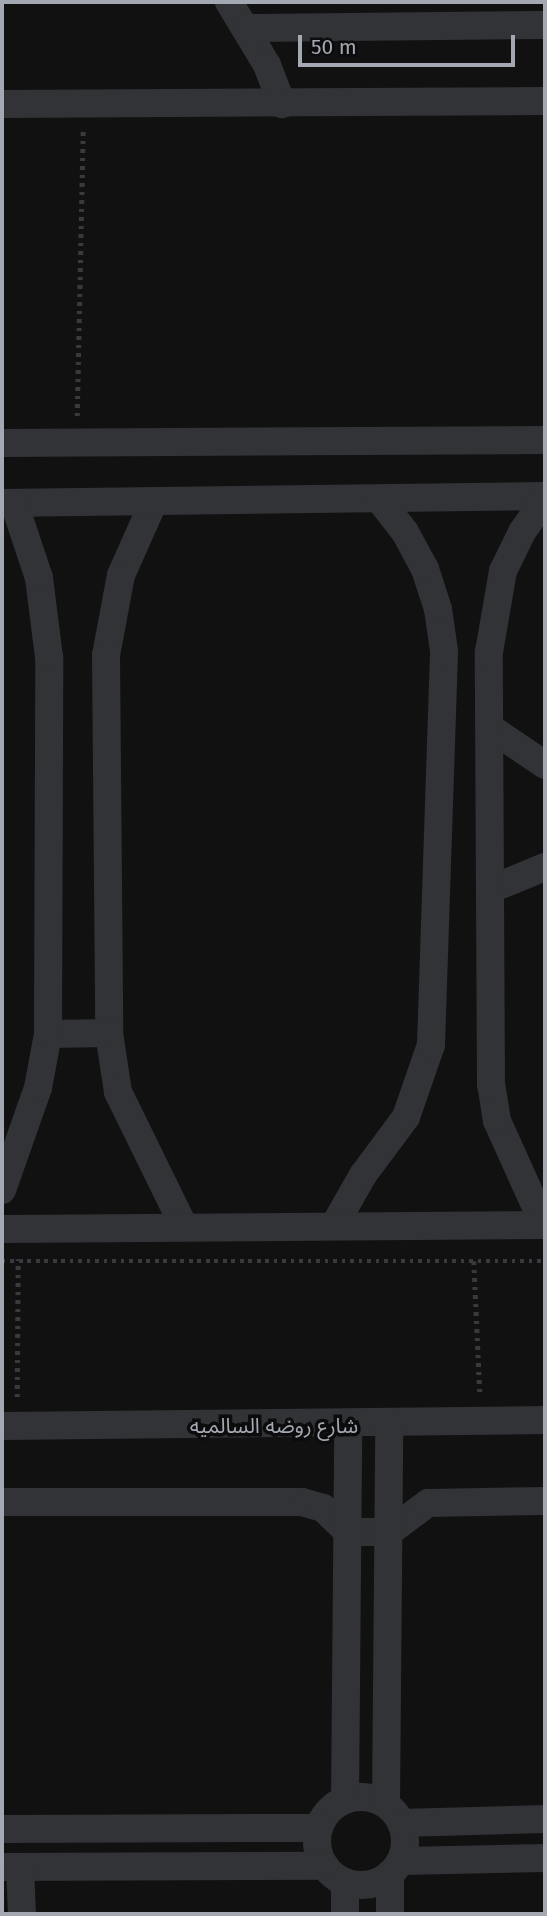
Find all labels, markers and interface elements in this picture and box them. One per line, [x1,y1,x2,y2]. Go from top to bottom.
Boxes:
scale bar [302,21,519,65]
text: 50 m [311,34,357,60]
street label: شارع روضه السالميه [190,1413,358,1439]

